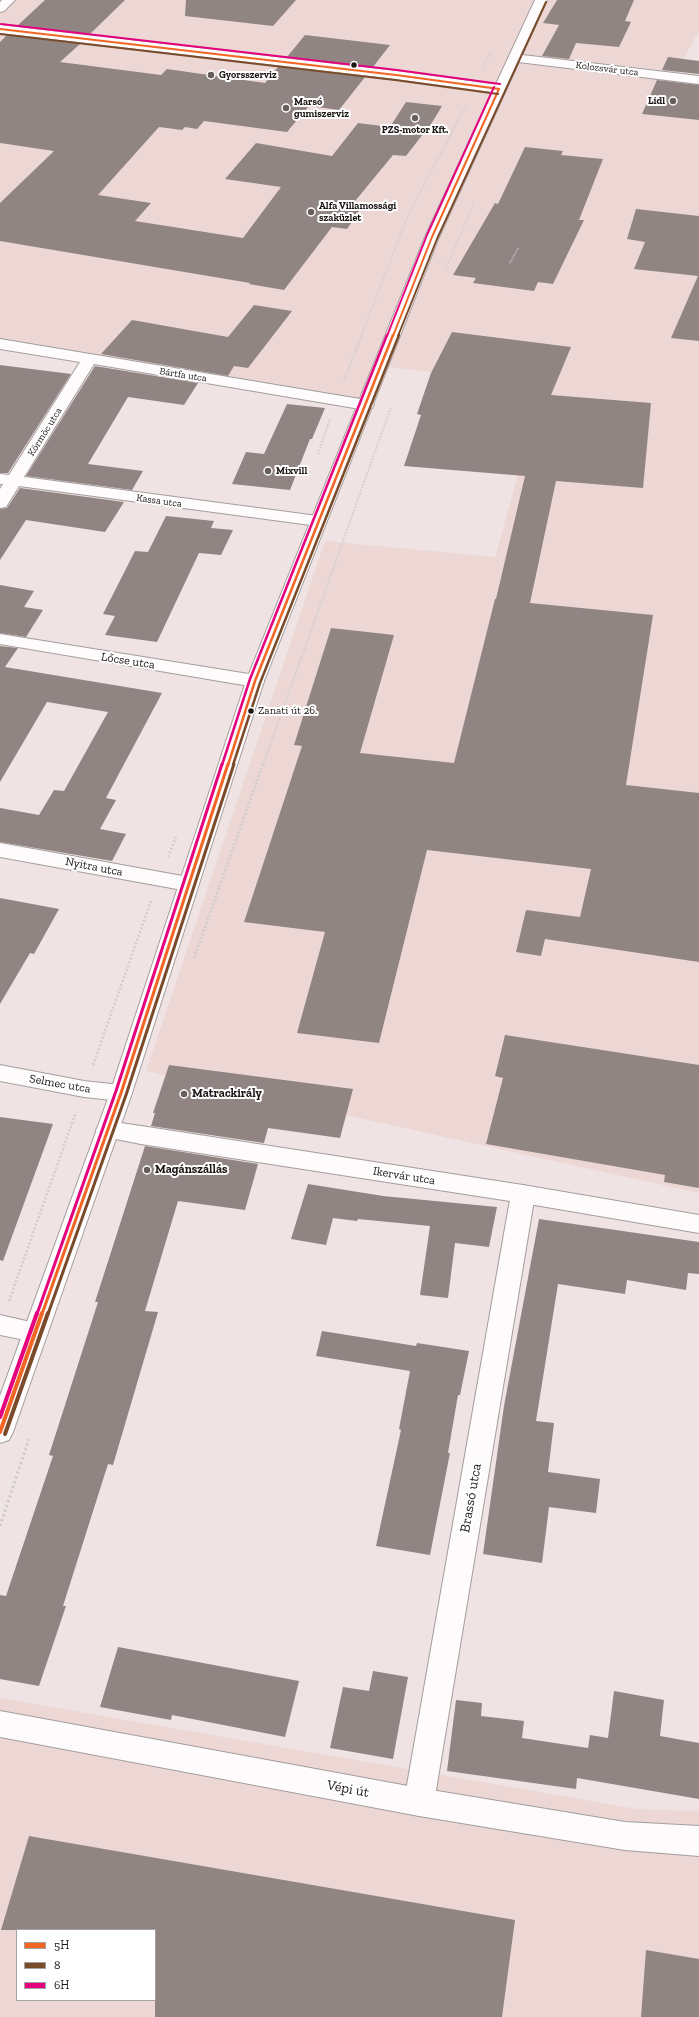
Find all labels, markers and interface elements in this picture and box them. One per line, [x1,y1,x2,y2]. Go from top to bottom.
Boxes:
street label: Kolozsvár utca [575,59,639,79]
unlabelled marker [349,60,359,70]
place label: Gyorsszerviz [219,69,277,81]
marker: Gyorsszerviz [206,70,216,80]
place label: Lidl [648,95,665,107]
place label: Marsó gumiszerviz [294,96,349,120]
marker: Lidl [668,96,678,106]
marker: Marsó gumiszerviz [281,103,291,113]
marker: PZS-motor Kft. [410,113,420,123]
place label: PZS-motor Kft. [382,124,448,136]
place label: Alfa Villamossági szaküzlet [319,200,396,224]
marker: Alfa Villamossági szaküzlet [306,207,316,217]
street label: Bártfa utca [158,365,208,385]
street label: Körmöc utca [25,406,65,458]
place label: Mixvill [276,465,307,477]
marker: Mixvill [263,466,273,476]
street label: Kassa utca [135,492,183,510]
street label: Lőcse utca [100,650,156,672]
place label: Zanati út 26. [258,704,317,718]
marker: Zanati út 26. [246,706,256,716]
street label: Nyitra utca [64,854,124,880]
street label: Selmec utca [28,1072,92,1096]
place label: Matrackirály [192,1087,262,1101]
marker: Matrackirály [179,1089,189,1099]
place label: Magánszállás [155,1163,228,1177]
street label: Ikervár utca [372,1164,436,1188]
marker: Magánszállás [142,1165,152,1175]
street label: Brassó utca [457,1462,485,1534]
street label: Vépi út [325,1777,371,1801]
legend [16,1929,156,2001]
text: 5H [54,1938,69,1952]
text: 8 [54,1958,60,1972]
text: 6H [54,1978,69,1992]

